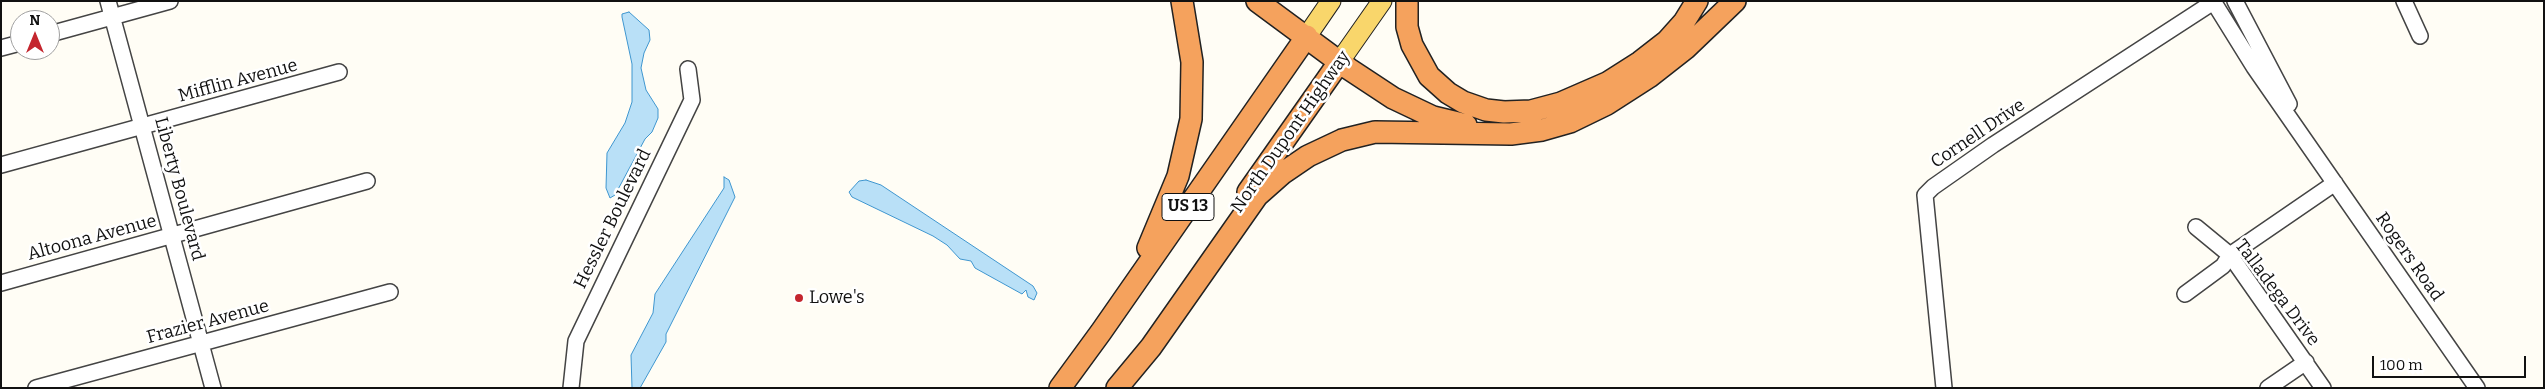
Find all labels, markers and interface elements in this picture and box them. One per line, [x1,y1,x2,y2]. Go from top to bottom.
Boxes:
north arrow [10,10,60,60]
text: N [30,12,40,29]
street label: North Dupont Highway [1227,47,1355,217]
street label: Mifflin Avenue [176,55,300,107]
street label: Cornell Drive [1927,95,2029,173]
street label: Liberty Boulevard [149,115,209,263]
street label: Hessler Boulevard [570,146,656,292]
road number: US 13 [1162,193,1214,220]
street label: Rogers Road [2370,208,2448,306]
street label: Altoona Avenue [25,210,159,266]
street label: Talladega Drive [2230,236,2324,350]
place label: Lowe's [809,287,865,309]
marker: Lowe's [793,292,805,304]
street label: Frazier Avenue [144,295,272,349]
scale bar [2375,346,2529,378]
text: 100 m [2380,356,2423,374]

